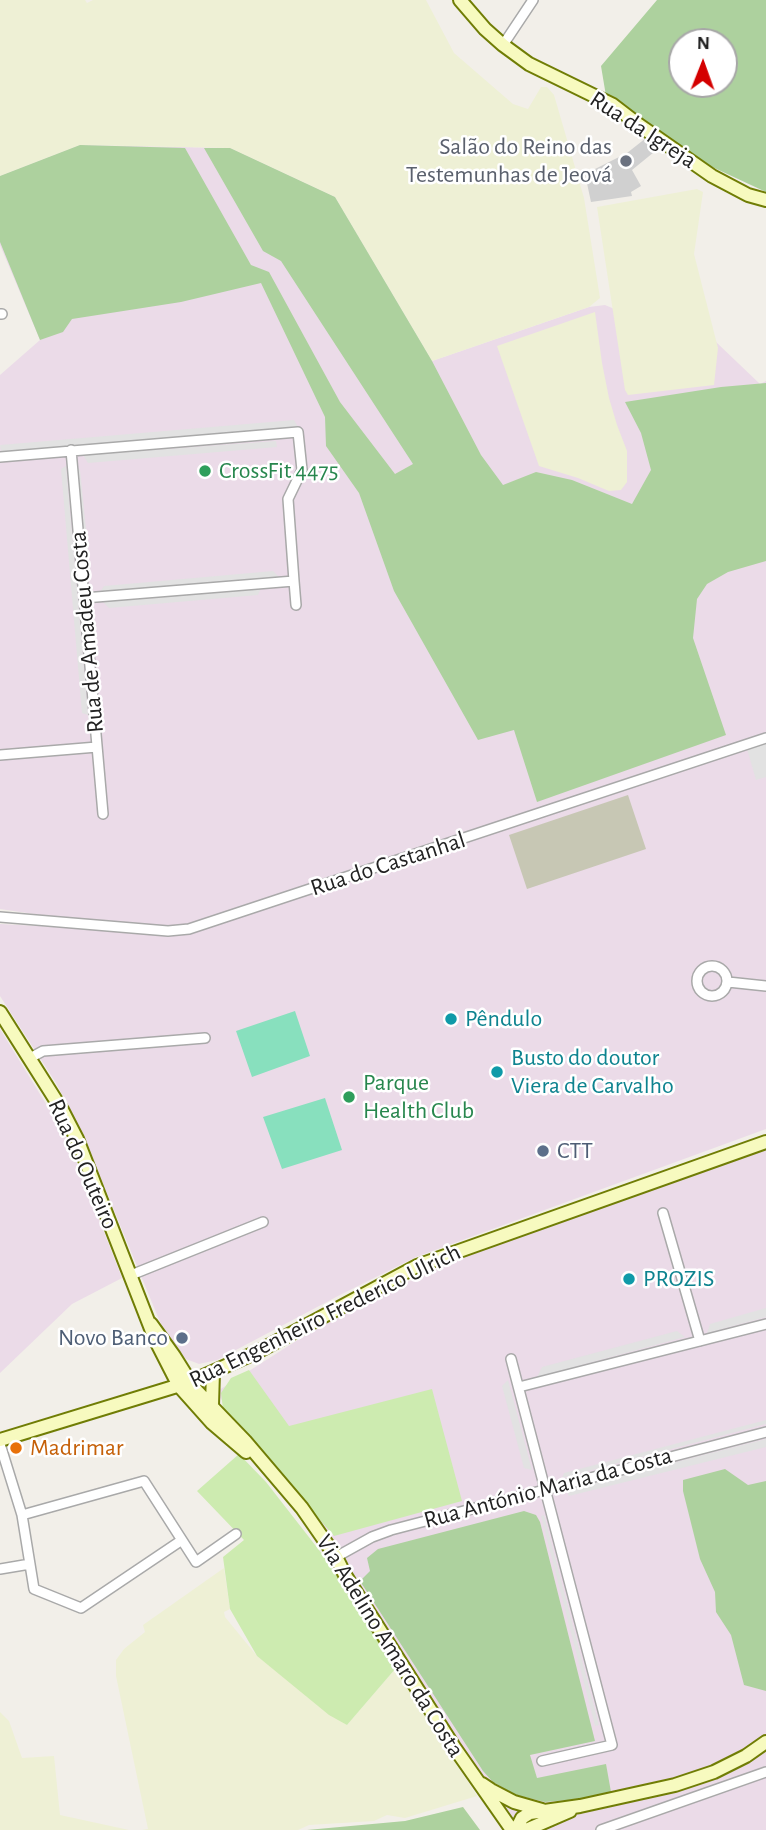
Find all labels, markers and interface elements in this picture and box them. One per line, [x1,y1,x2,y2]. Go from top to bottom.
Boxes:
north arrow [668,28,738,98]
text: N [697,34,710,53]
street label: Rua da Igreja [584,85,702,175]
place label: Salão do Reino das Testemunhas de Jeová [406,133,612,189]
marker: Salão do Reino das Testemunhas de Jeová [618,153,634,169]
place label: CrossFit 4475 [219,457,338,485]
marker: CrossFit 4475 [197,463,213,479]
street label: Rua de Amadeu Costa [64,530,110,734]
street label: Rua do Castanhal [307,825,469,903]
place label: Pêndulo [465,1005,542,1033]
marker: Pêndulo [443,1011,459,1027]
place label: Busto do doutor Viera de Carvalho [511,1044,674,1100]
marker: Busto do doutor Viera de Carvalho [489,1064,505,1080]
place label: Parque Health Club [363,1069,474,1125]
marker: Parque Health Club [341,1089,357,1105]
street label: Rua do Outeiro [41,1094,125,1234]
place label: CTT [557,1137,593,1165]
marker: CTT [535,1143,551,1159]
street label: Rua Engenheiro Frederico Ulrich [185,1238,465,1394]
place label: PROZIS [643,1265,714,1293]
marker: PROZIS [621,1271,637,1287]
place label: Novo Banco [58,1324,168,1352]
marker: Novo Banco [174,1330,190,1346]
place label: Madrimar [30,1434,124,1462]
marker: Madrimar [8,1440,24,1456]
street label: Rua António Maria da Costa [421,1441,675,1535]
street label: Via Adelino Amaro da Costa [310,1529,470,1763]

